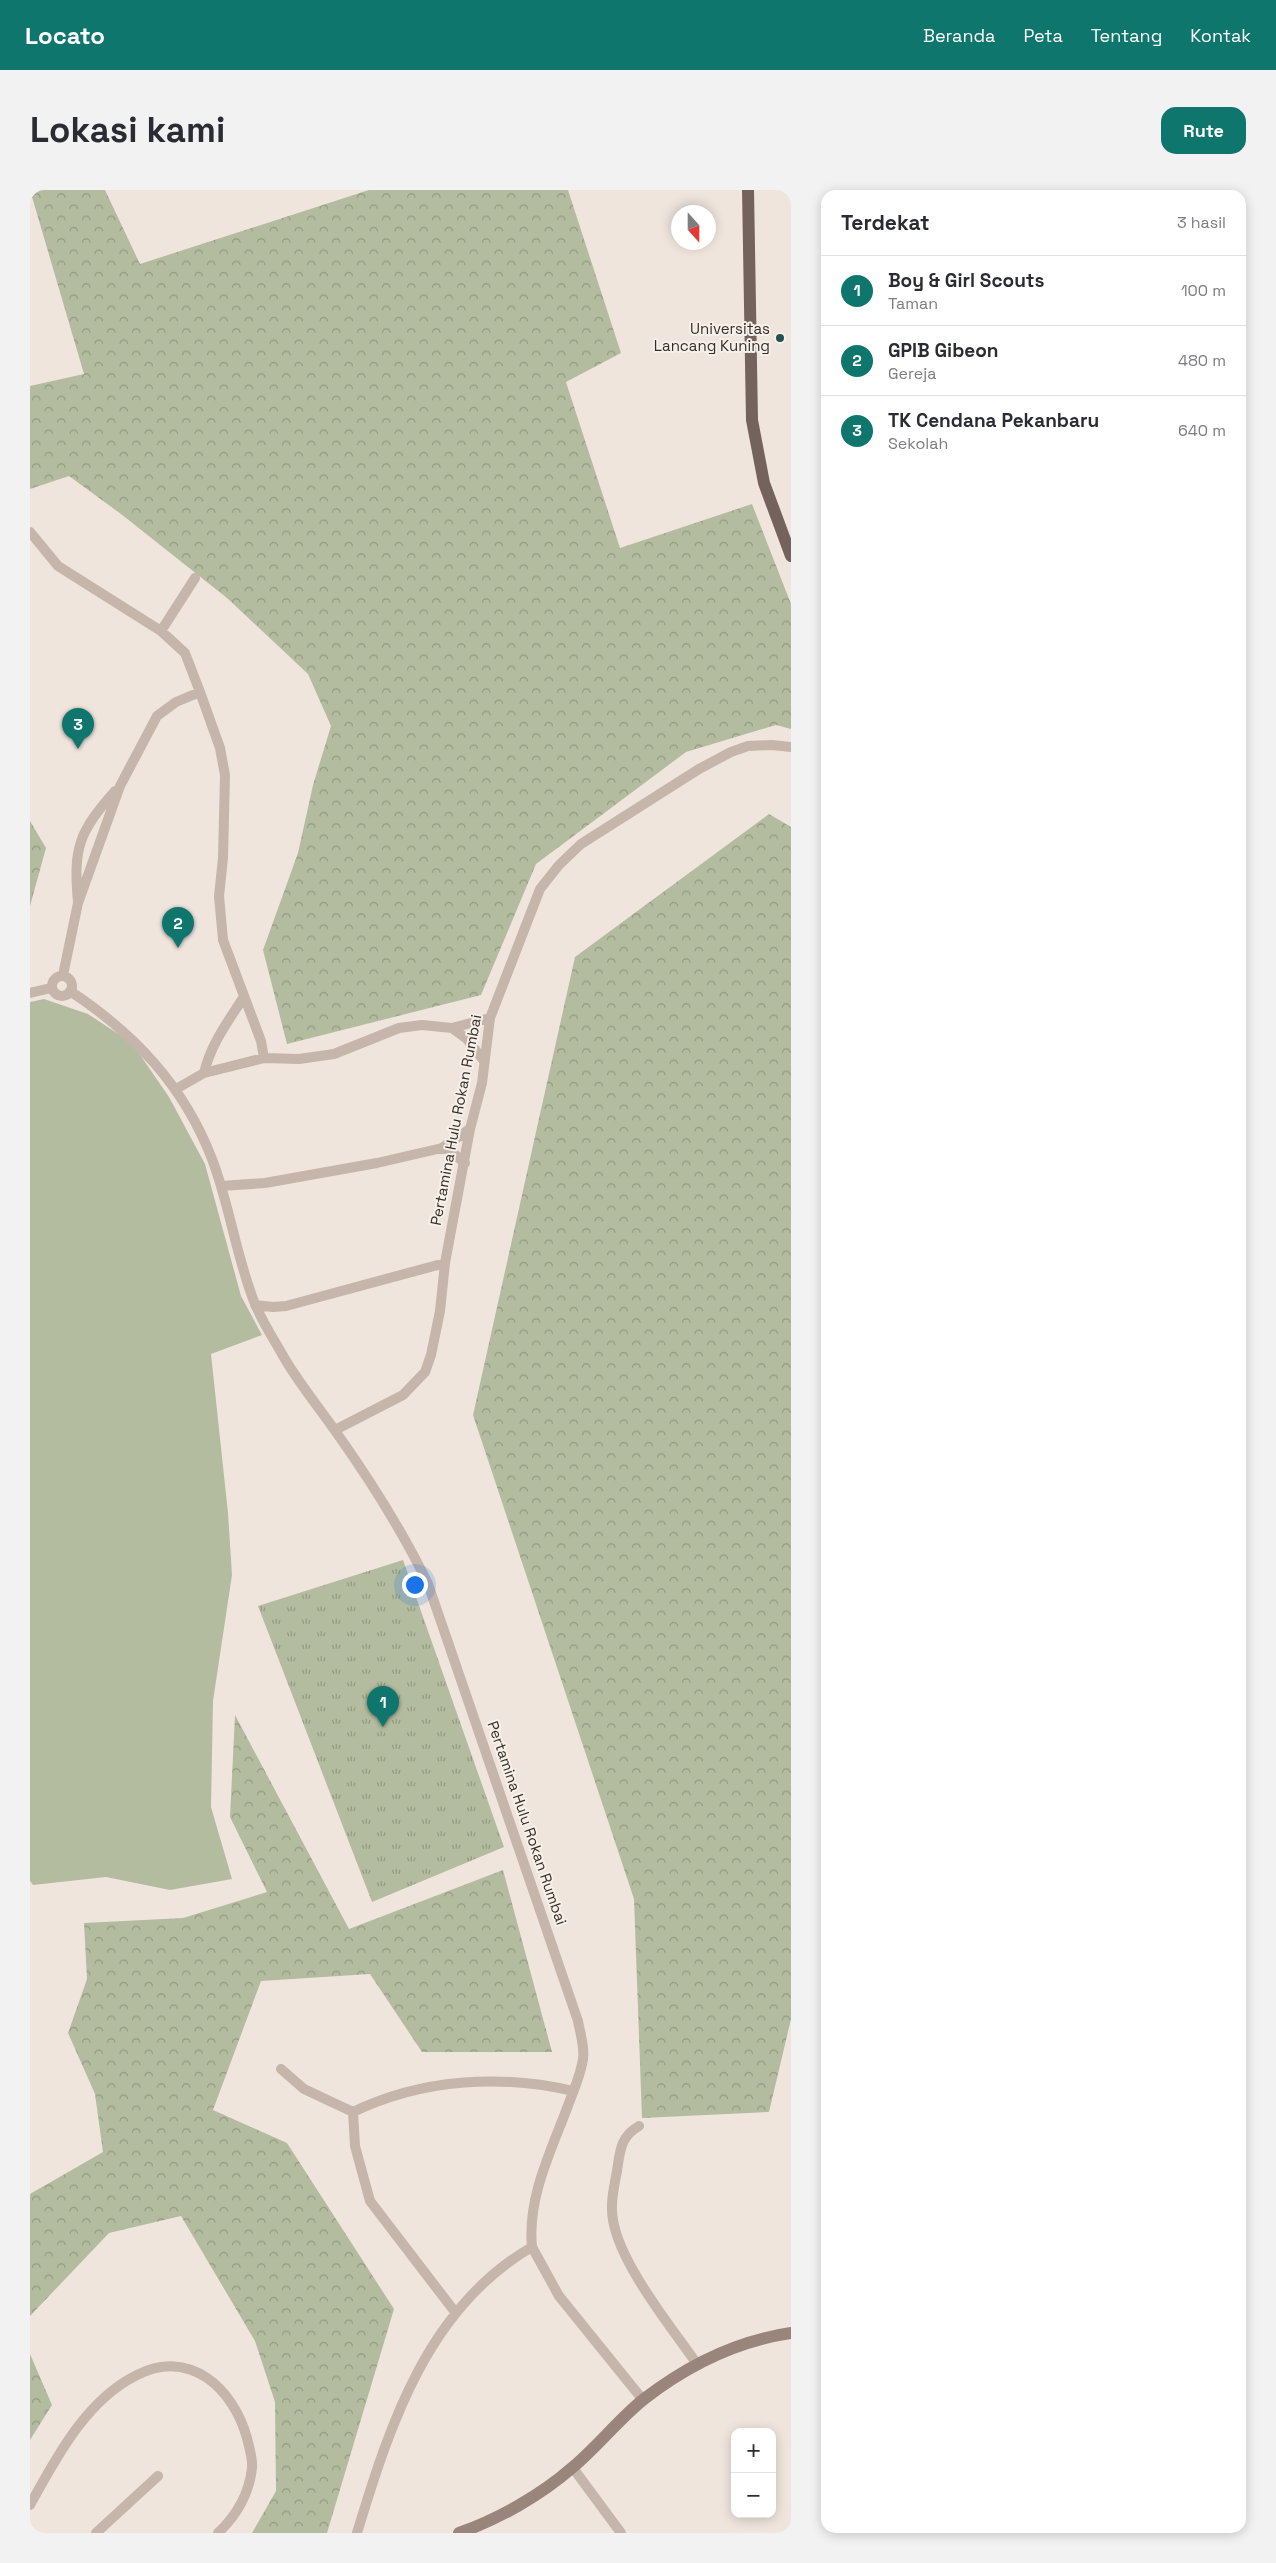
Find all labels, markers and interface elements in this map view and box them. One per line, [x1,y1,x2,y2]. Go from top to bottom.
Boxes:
text: Locato [25,20,105,51]
text: Beranda [923,24,995,47]
text: Peta [1023,24,1063,47]
text: Tentang [1091,24,1162,47]
text: Kontak [1190,24,1251,47]
button: Rute [1161,107,1246,154]
text: Lokasi kami [30,108,225,152]
north arrow [671,205,716,250]
text: Terdekat [841,209,930,236]
text: 3 hasil [1177,212,1226,233]
text: Boy & Girl Scouts [888,268,1044,293]
text: 1 [853,280,861,301]
text: 100 m [1181,280,1226,301]
text: Taman [888,293,938,314]
place label: Universitas Lancang Kuning [654,319,770,355]
marker: Universitas Lancang Kuning [774,332,786,344]
text: GPIB Gibeon [888,338,999,363]
text: 2 [852,350,862,371]
text: 480 m [1178,350,1226,371]
text: Gereja [888,363,936,384]
text: TK Cendana Pekanbaru [888,408,1099,433]
text: 3 [852,420,862,441]
text: 640 m [1178,420,1226,441]
text: Sekolah [888,433,948,454]
pin: 3 [62,708,94,749]
pin: 2 [162,907,194,948]
street label: Pertamina Hulu Rokan Rumbai [426,1013,485,1227]
your location [402,1572,428,1598]
pin: 1 [367,1686,399,1727]
street label: Pertamina Hulu Rokan Rumbai [484,1718,571,1927]
map controls [731,2428,776,2518]
button: + [731,2428,776,2473]
button: − [731,2473,776,2518]

